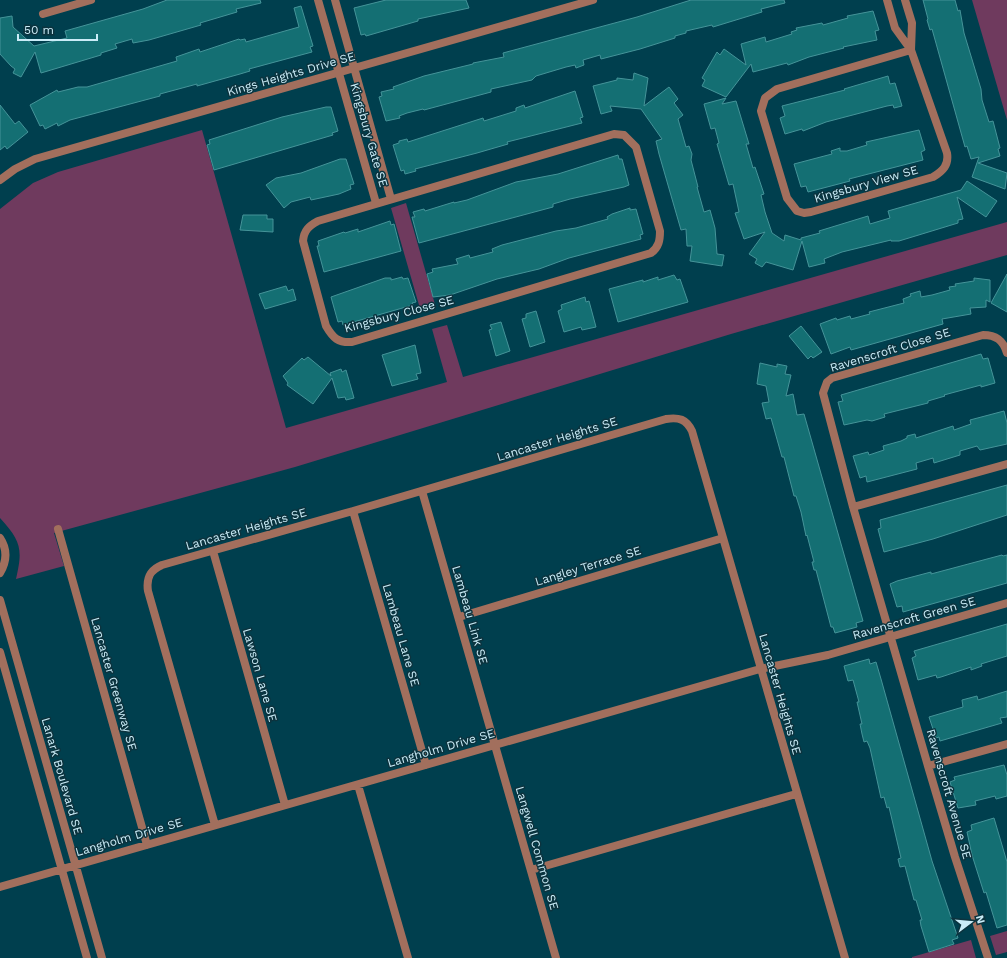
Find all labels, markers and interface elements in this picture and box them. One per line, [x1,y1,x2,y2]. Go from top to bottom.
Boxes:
scale bar [18,16,97,42]
text: 50 m [24,23,54,37]
street label: Kings Heights Drive SE [225,49,357,99]
street label: Kingsbury Gate SE [347,81,391,189]
street label: Kingsbury View SE [812,162,920,206]
street label: Kingsbury Close SE [343,293,456,335]
street label: Ravenscroft Close SE [828,325,952,375]
street label: Lancaster Heights SE [495,414,619,464]
street label: Lancaster Heights SE [184,505,308,553]
street label: Langley Terrace SE [533,543,643,589]
street label: Lambeau Link SE [449,564,491,666]
street label: Lambeau Lane SE [380,582,422,688]
street label: Ravenscroft Green SE [851,594,977,642]
street label: Lancaster Greenway SE [88,616,140,753]
street label: Lawson Lane SE [240,627,280,724]
street label: Lancaster Heights SE [756,632,804,756]
street label: Lanark Boulevard SE [39,716,86,836]
street label: Langholm Drive SE [386,726,497,770]
street label: Ravenscroft Avenue SE [924,727,974,861]
street label: Langwell Common SE [513,785,561,912]
street label: Langholm Drive SE [74,815,185,859]
north arrow [951,902,991,942]
text: N [973,914,988,925]

